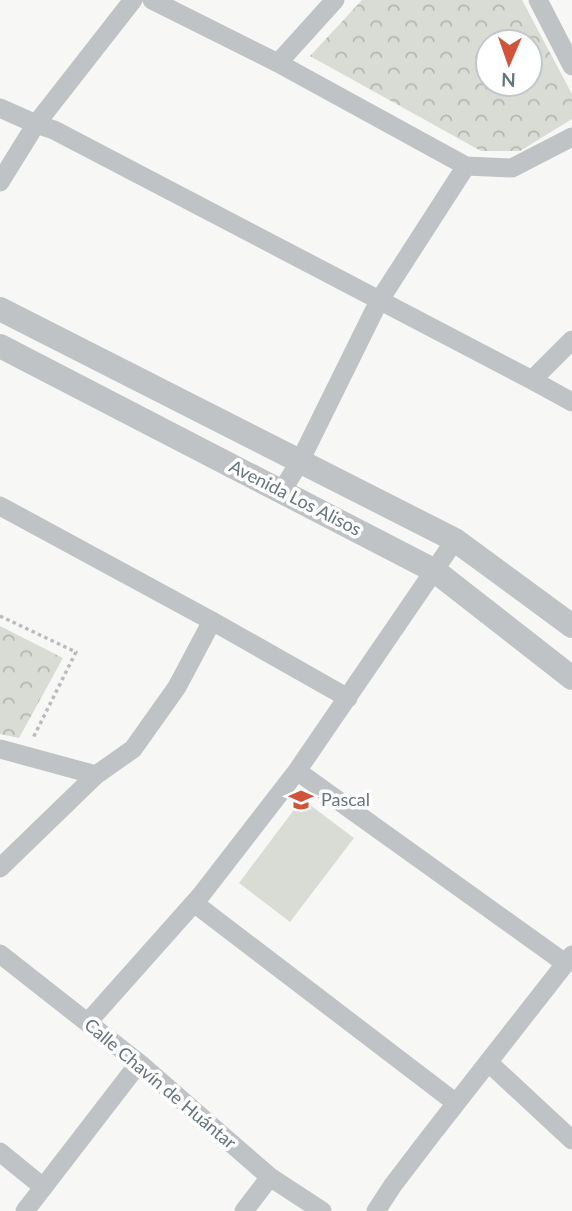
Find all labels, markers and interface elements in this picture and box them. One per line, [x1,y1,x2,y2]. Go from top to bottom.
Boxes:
north arrow [474,28,544,98]
text: N [501,69,516,92]
street label: Avenida Los Alisos [226,454,365,540]
school or university icon: Pascal [287,786,315,814]
place label: Pascal [321,788,370,810]
street label: Calle Chavín de Huántar [80,1013,241,1153]

